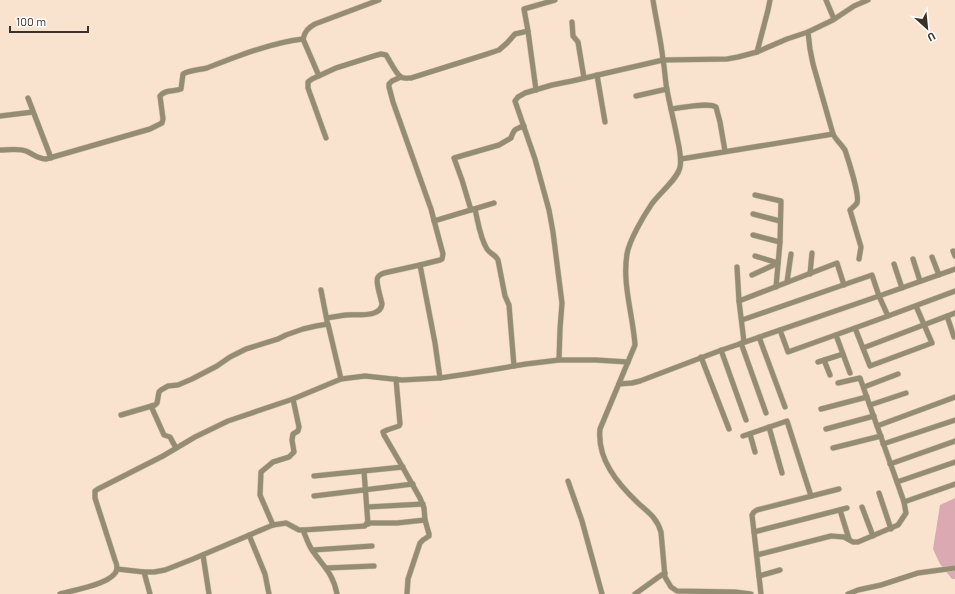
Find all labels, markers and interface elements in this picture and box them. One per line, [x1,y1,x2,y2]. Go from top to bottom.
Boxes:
scale bar [10,8,88,34]
north arrow [907,8,947,48]
text: 100 m [16,14,46,28]
text: U [926,30,938,45]

